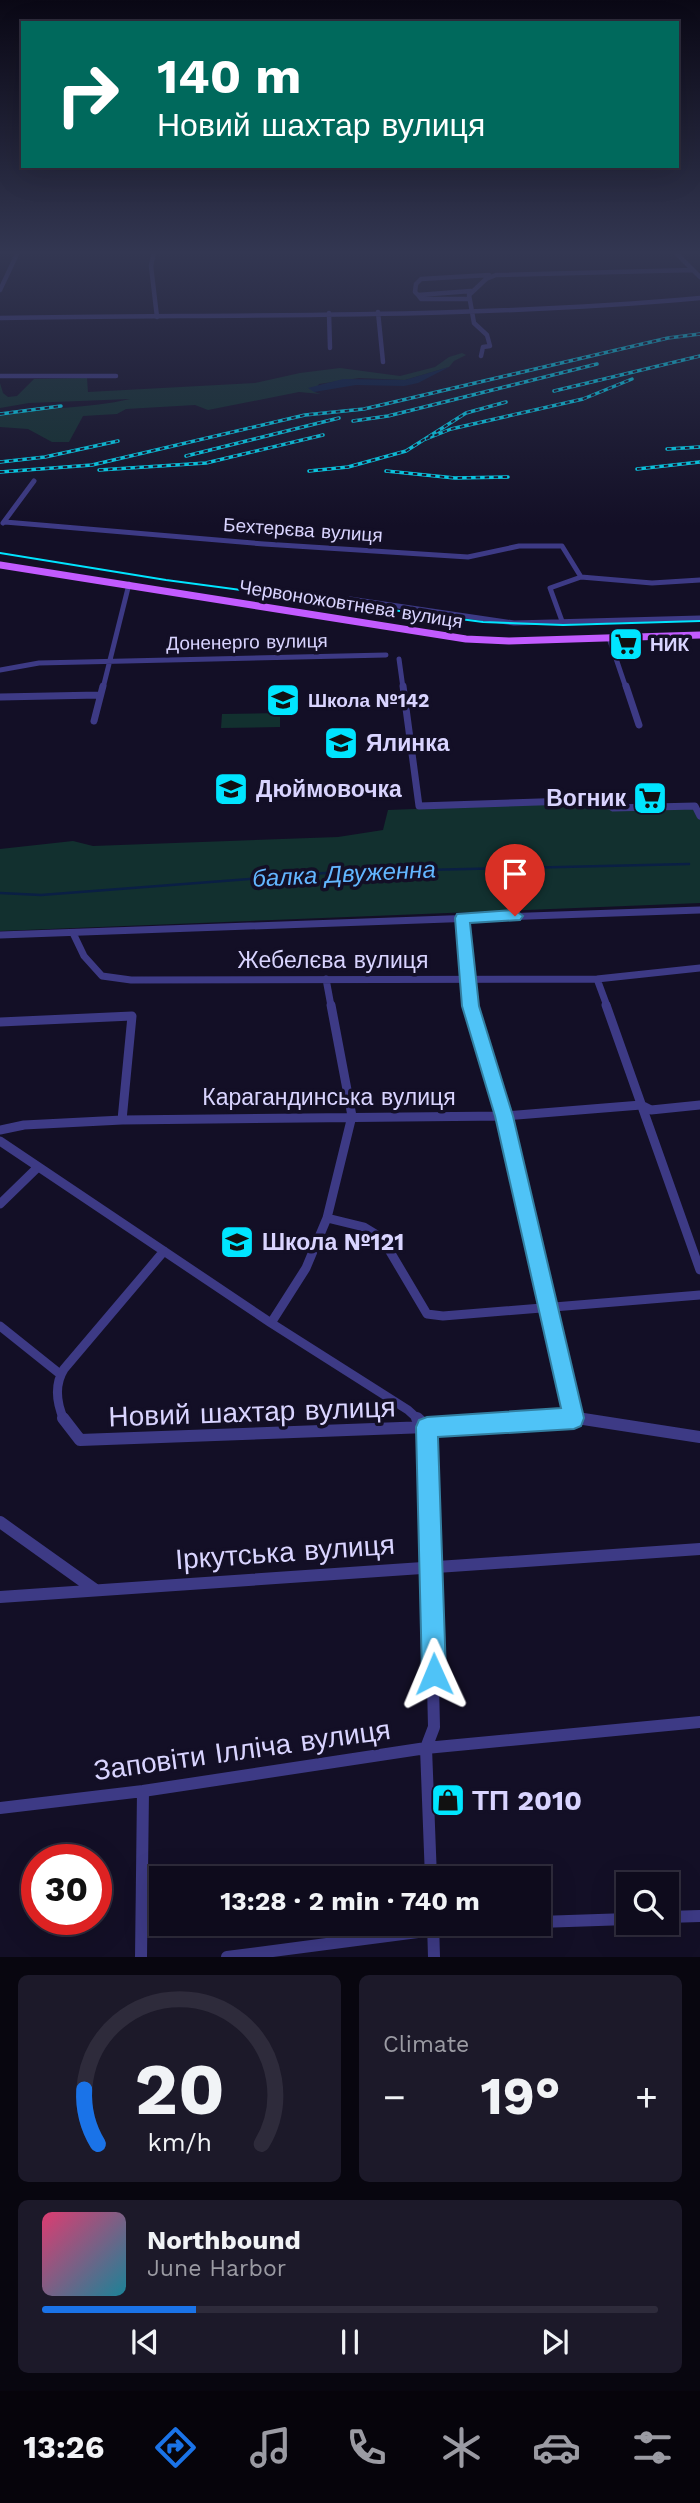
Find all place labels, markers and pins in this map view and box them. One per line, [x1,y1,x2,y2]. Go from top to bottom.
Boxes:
supermarket icon: НИК [607,625,645,663]
place label: НИК [650,633,689,656]
school or university icon: Школа №142 [264,681,302,719]
place label: Школа №142 [308,689,429,712]
school or university icon: Ялинка [322,724,360,762]
place label: Ялинка [366,730,450,757]
school or university icon: Дюймовочка [212,770,250,808]
place label: Дюймовочка [256,776,402,803]
supermarket icon: Вогник [631,779,669,817]
place label: Вогник [546,785,626,812]
pin [485,844,545,916]
school or university icon: Школа №121 [218,1223,256,1261]
place label: Школа №121 [262,1229,404,1256]
shop icon: ТП 2010 [429,1781,467,1819]
place label: ТП 2010 [472,1784,582,1817]

